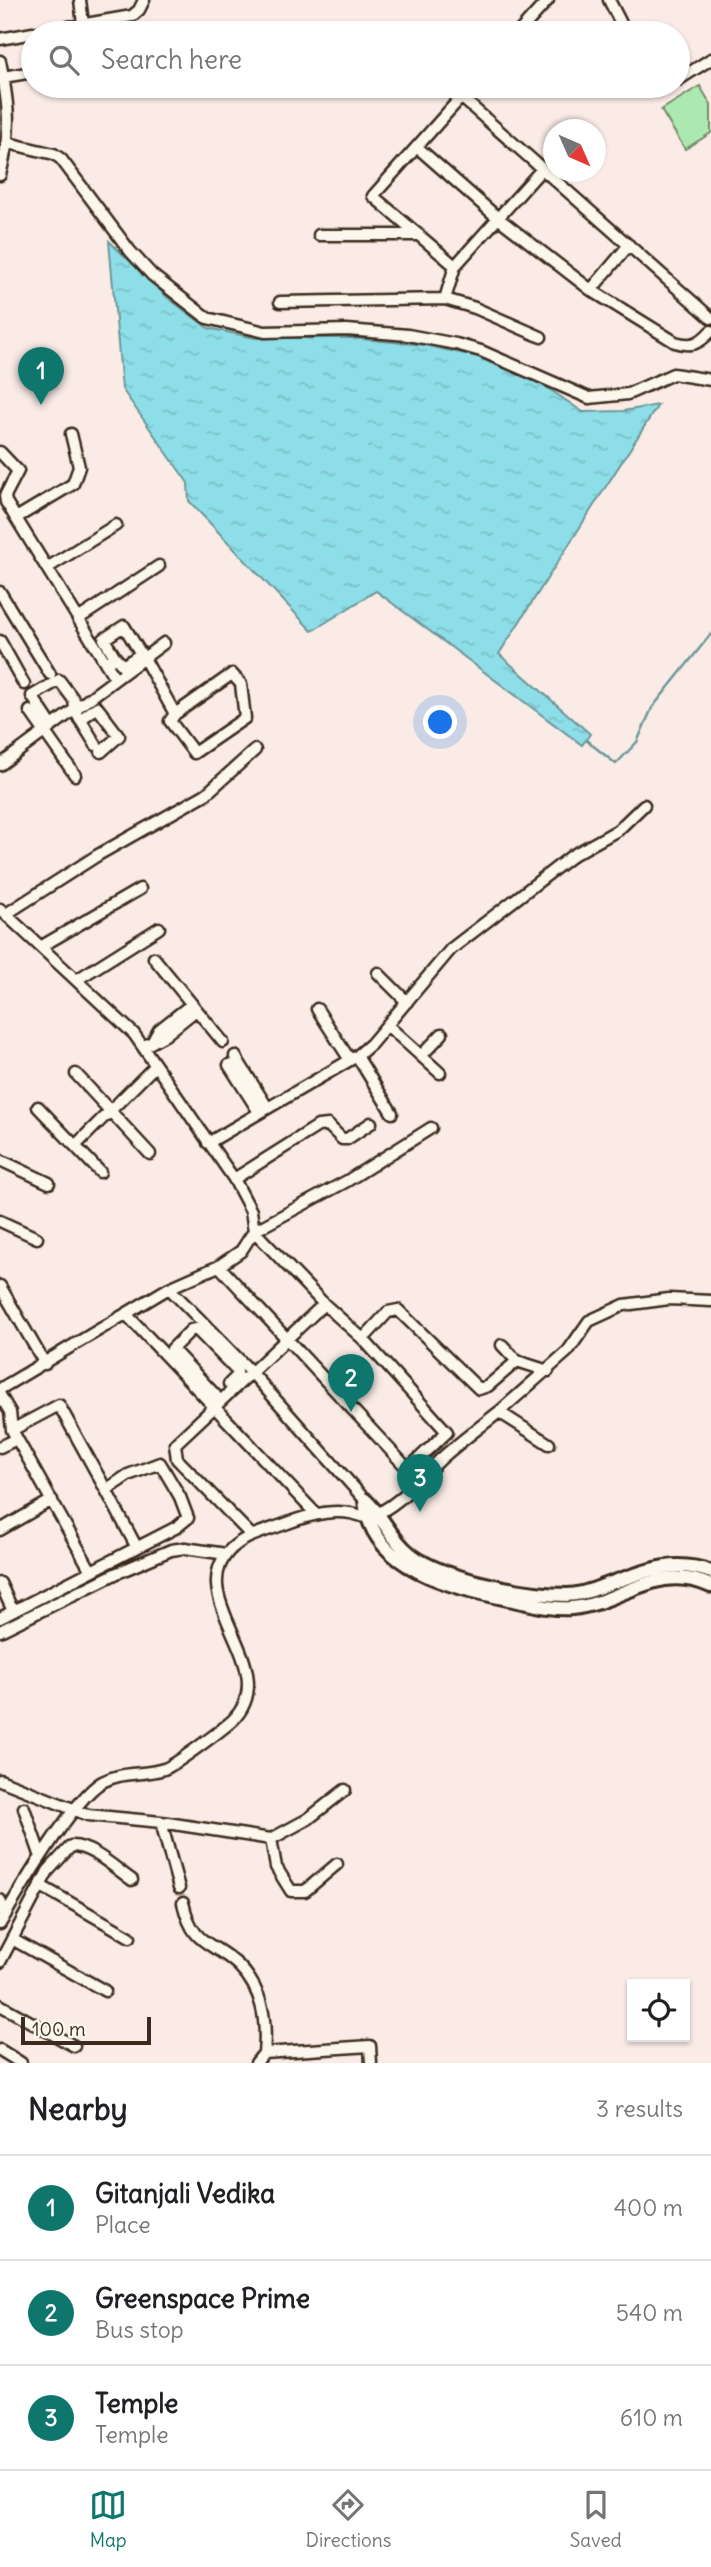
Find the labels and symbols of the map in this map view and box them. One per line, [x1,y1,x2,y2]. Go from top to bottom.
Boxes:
north arrow [543,119,606,182]
pin: 1 [18,347,64,405]
your location [423,705,457,739]
pin: 2 [328,1354,374,1412]
pin: 3 [397,1454,443,1512]
scale bar [21,2014,150,2046]

